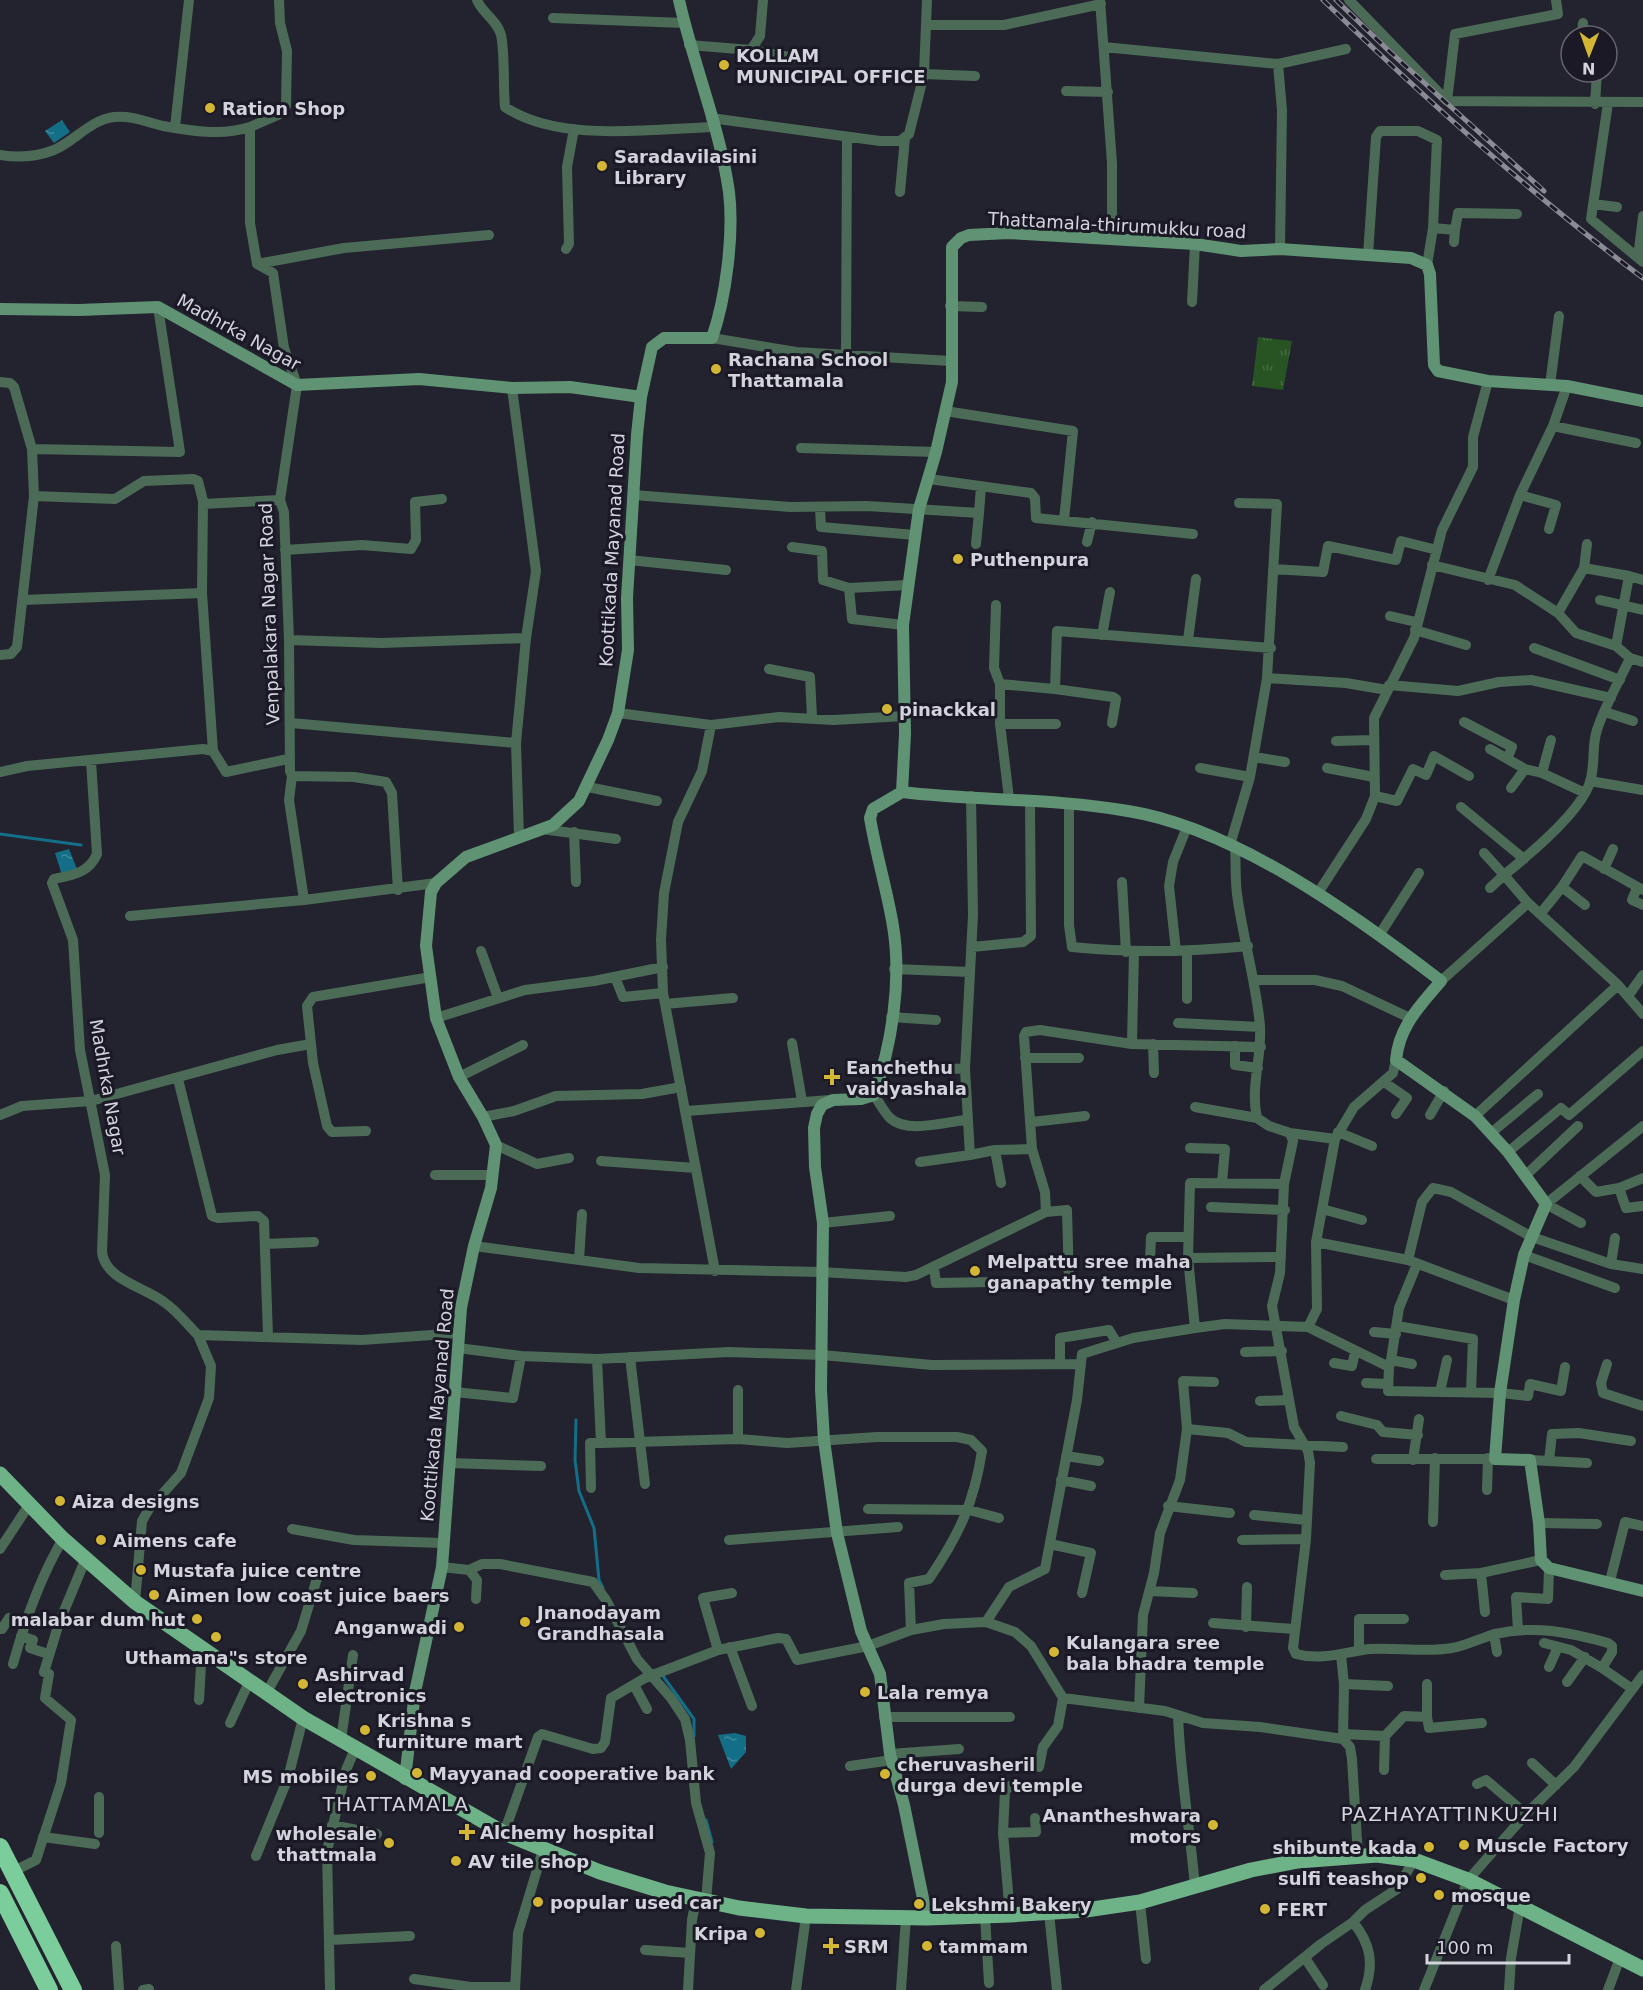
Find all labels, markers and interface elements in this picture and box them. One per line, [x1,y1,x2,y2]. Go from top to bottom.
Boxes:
north arrow [1559,24,1619,84]
place label: KOLLAM MUNICIPAL OFFICE [736,45,926,87]
marker: KOLLAM MUNICIPAL OFFICE [717,58,731,72]
text: N [1582,59,1596,78]
place label: Ration Shop [222,98,345,119]
marker: Ration Shop [203,101,217,115]
place label: Saradavilasini Library [614,146,757,188]
marker: Saradavilasini Library [595,159,609,173]
street label: Thattamala-thirumukku road [986,208,1247,242]
street label: Madhrka Nagar [174,289,305,375]
place label: Rachana School Thattamala [728,349,888,391]
marker: Rachana School Thattamala [709,362,723,376]
street label: Koottikada Mayanad Road [595,432,629,668]
street label: Venpalakara Nagar Road [255,502,283,726]
place label: Puthenpura [970,549,1089,570]
marker: Puthenpura [951,552,965,566]
place label: pinackkal [899,699,996,720]
marker: pinackkal [880,702,894,716]
street label: Madhrka Nagar [86,1017,130,1157]
place label: Eanchethu vaidyashala [846,1057,967,1099]
marker: Eanchethu vaidyashala [823,1068,841,1086]
place label: Melpattu sree maha ganapathy temple [987,1251,1191,1293]
marker: Melpattu sree maha ganapathy temple [968,1264,982,1278]
street label: Koottikada Mayanad Road [416,1287,458,1523]
place label: Aiza designs [72,1491,199,1512]
marker: Aiza designs [53,1494,67,1508]
place label: Aimens cafe [113,1530,237,1551]
marker: Aimens cafe [94,1533,108,1547]
place label: Mustafa juice centre [153,1560,361,1581]
marker: Mustafa juice centre [134,1563,148,1577]
place label: Aimen low coast juice baers [166,1585,449,1606]
marker: Aimen low coast juice baers [147,1588,161,1602]
place label: Jnanodayam Grandhasala [535,1602,665,1644]
place label: malabar dum hut [11,1609,185,1630]
marker: malabar dum hut [190,1612,204,1626]
marker: Jnanodayam Grandhasala [518,1615,532,1629]
place label: Anganwadi [335,1617,447,1638]
marker: Anganwadi [452,1620,466,1634]
marker: Uthamana"s store [209,1630,223,1644]
place label: Kulangara sree bala bhadra temple [1066,1632,1264,1674]
marker: Kulangara sree bala bhadra temple [1047,1645,1061,1659]
place label: Uthamana"s store [124,1647,308,1668]
place label: Ashirvad electronics [315,1664,426,1706]
marker: Ashirvad electronics [296,1677,310,1691]
place label: Lala remya [877,1682,989,1703]
marker: Lala remya [858,1685,872,1699]
place label: Krishna s furniture mart [377,1710,523,1752]
marker: Krishna s furniture mart [358,1723,372,1737]
place label: cheruvasheril durga devi temple [897,1754,1083,1796]
place label: Mayyanad cooperative bank [429,1763,716,1784]
place label: MS mobiles [243,1766,359,1787]
marker: Mayyanad cooperative bank [410,1766,424,1780]
marker: cheruvasheril durga devi temple [878,1767,892,1781]
marker: MS mobiles [364,1769,378,1783]
district label: THATTAMALA [322,1792,469,1816]
district label: PAZHAYATTINKUZHI [1341,1802,1559,1826]
place label: Anantheshwara motors [1042,1805,1201,1847]
marker: Anantheshwara motors [1206,1818,1220,1832]
place label: Alchemy hospital [480,1822,654,1843]
place label: wholesale thattmala [276,1823,377,1865]
marker: Alchemy hospital [458,1823,476,1841]
place label: Muscle Factory [1476,1835,1629,1856]
marker: wholesale thattmala [382,1836,396,1850]
place label: shibunte kada [1273,1837,1417,1858]
marker: Muscle Factory [1457,1838,1471,1852]
marker: shibunte kada [1422,1840,1436,1854]
place label: AV tile shop [468,1851,589,1872]
marker: AV tile shop [449,1854,463,1868]
place label: sulfi teashop [1278,1868,1409,1889]
marker: sulfi teashop [1414,1871,1428,1885]
place label: mosque [1451,1885,1531,1906]
marker: mosque [1432,1888,1446,1902]
place label: popular used car [550,1892,721,1913]
place label: Lekshmi Bakery [931,1894,1092,1915]
marker: popular used car [531,1895,545,1909]
marker: Lekshmi Bakery [912,1897,926,1911]
place label: FERT [1277,1899,1328,1920]
marker: FERT [1258,1902,1272,1916]
place label: Kripa [694,1923,748,1944]
marker: Kripa [753,1926,767,1940]
scale bar [1427,1927,1570,1965]
place label: SRM [844,1936,889,1957]
place label: tammam [939,1936,1028,1957]
marker: SRM [822,1937,840,1955]
text: 100 m [1436,1937,1494,1958]
marker: tammam [920,1939,934,1953]

